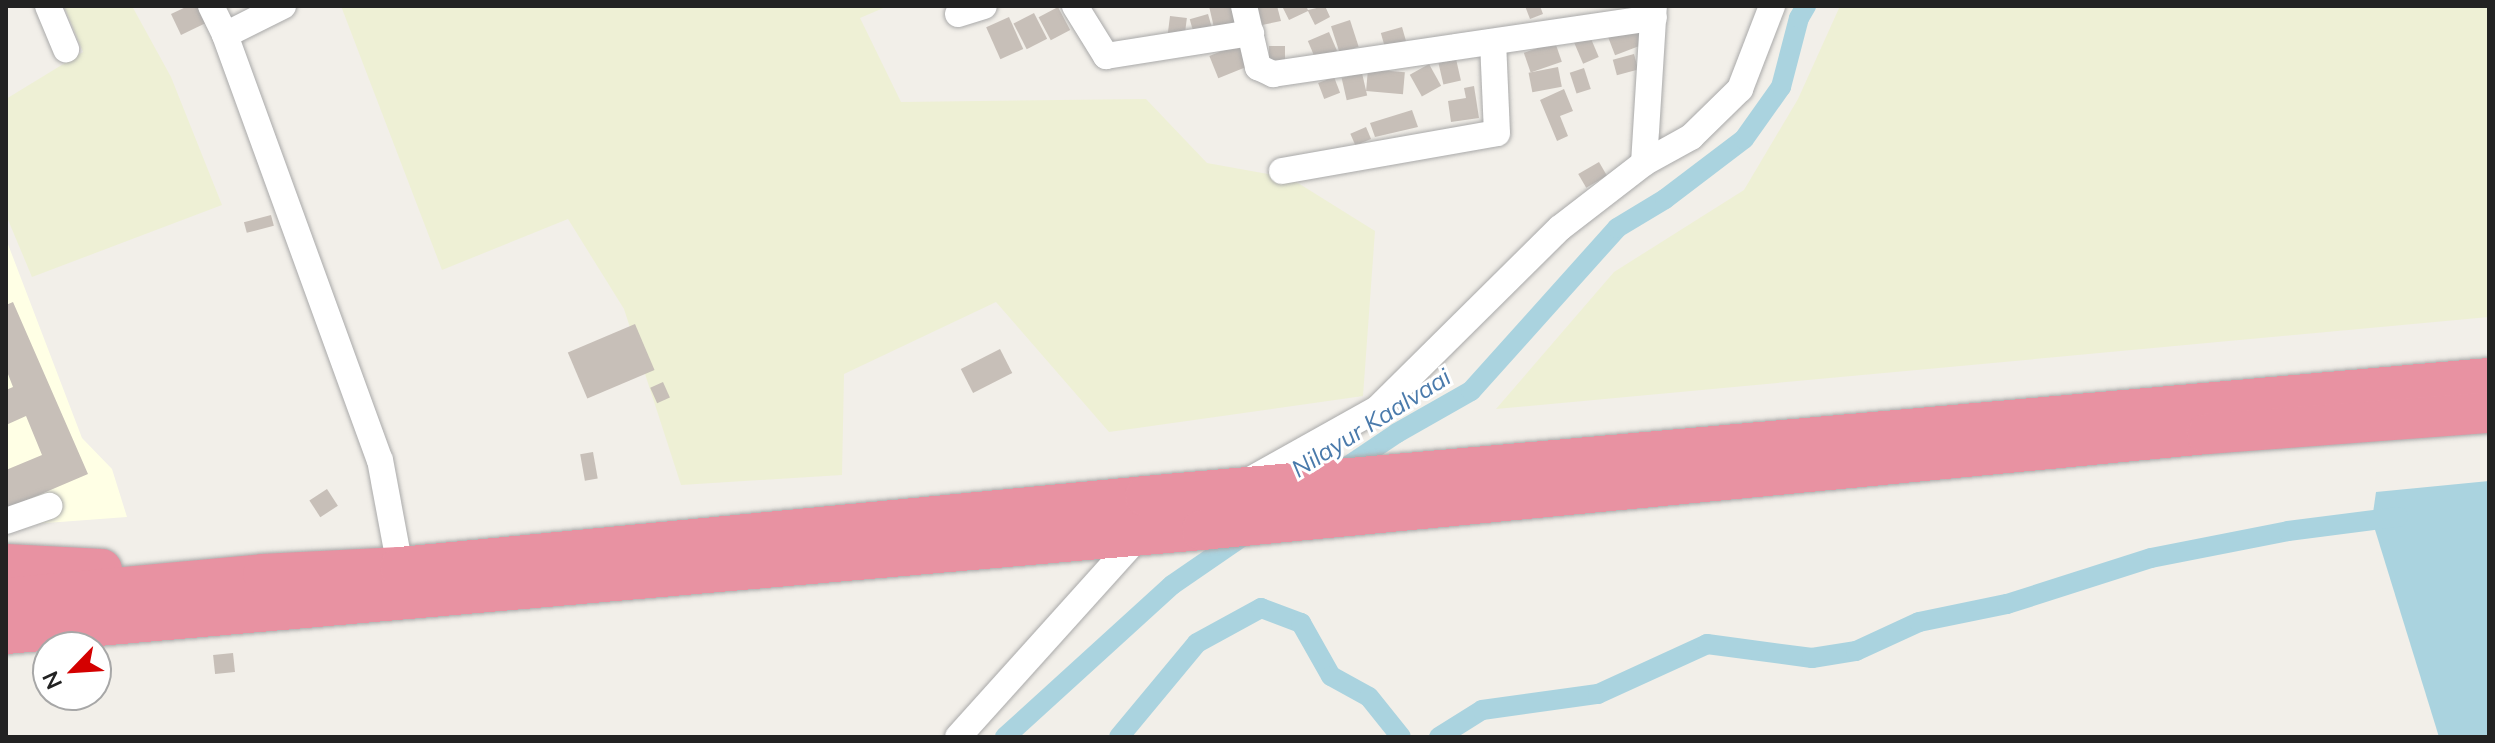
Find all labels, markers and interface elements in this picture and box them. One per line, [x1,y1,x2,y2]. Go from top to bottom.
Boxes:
water label: Nilayur Kaalvaai [1286,363,1456,483]
north arrow [32,631,112,711]
text: N [36,667,68,694]

